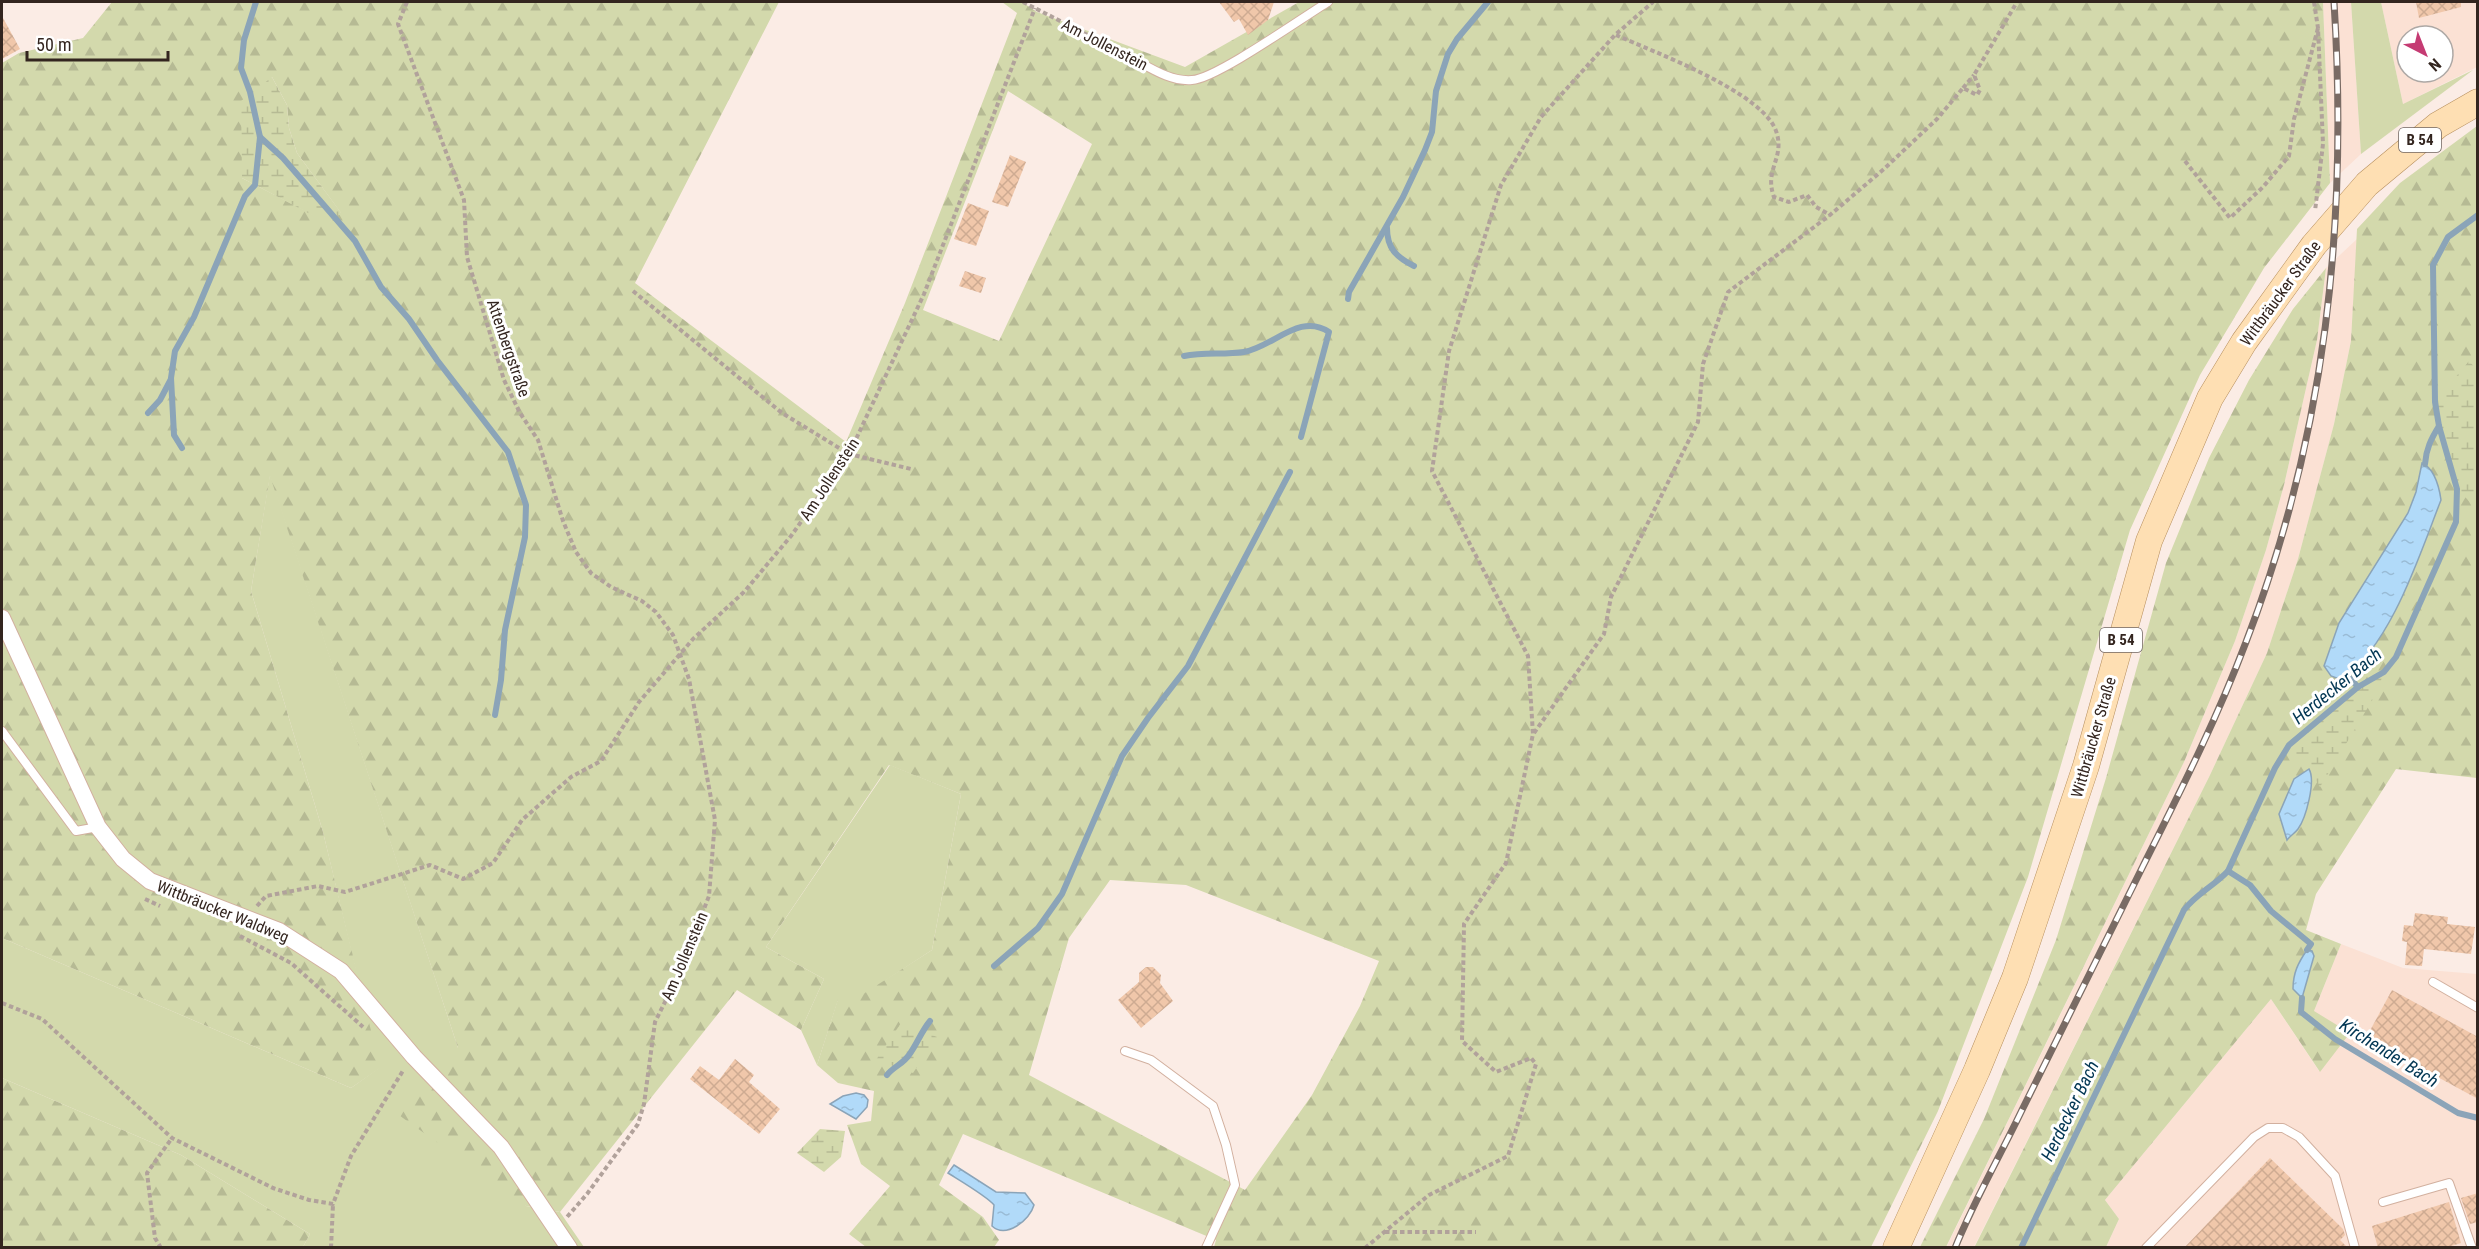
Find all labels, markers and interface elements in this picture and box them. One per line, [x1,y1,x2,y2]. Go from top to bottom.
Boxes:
street label: Am Jollenstein [1058,15,1151,74]
scale bar [27,24,168,62]
north arrow [2395,24,2455,84]
text: 50 m [36,34,71,55]
text: N [2425,54,2445,75]
road number: B 54 [2399,128,2441,152]
street label: Wittbräucker Straße [2236,237,2325,349]
street label: Attenbergstraße [483,297,534,399]
street label: Am Jollenstein [796,435,863,524]
road number: B 54 [2100,628,2142,652]
water label: Herdecker Bach [2288,643,2386,728]
street label: Wittbräucker Straße [2067,675,2120,800]
street label: Wittbräucker Waldweg [154,876,292,947]
street label: Am Jollenstein [657,909,712,1003]
water label: Kirchender Bach [2336,1014,2443,1091]
water label: Herdecker Bach [2036,1057,2103,1164]

